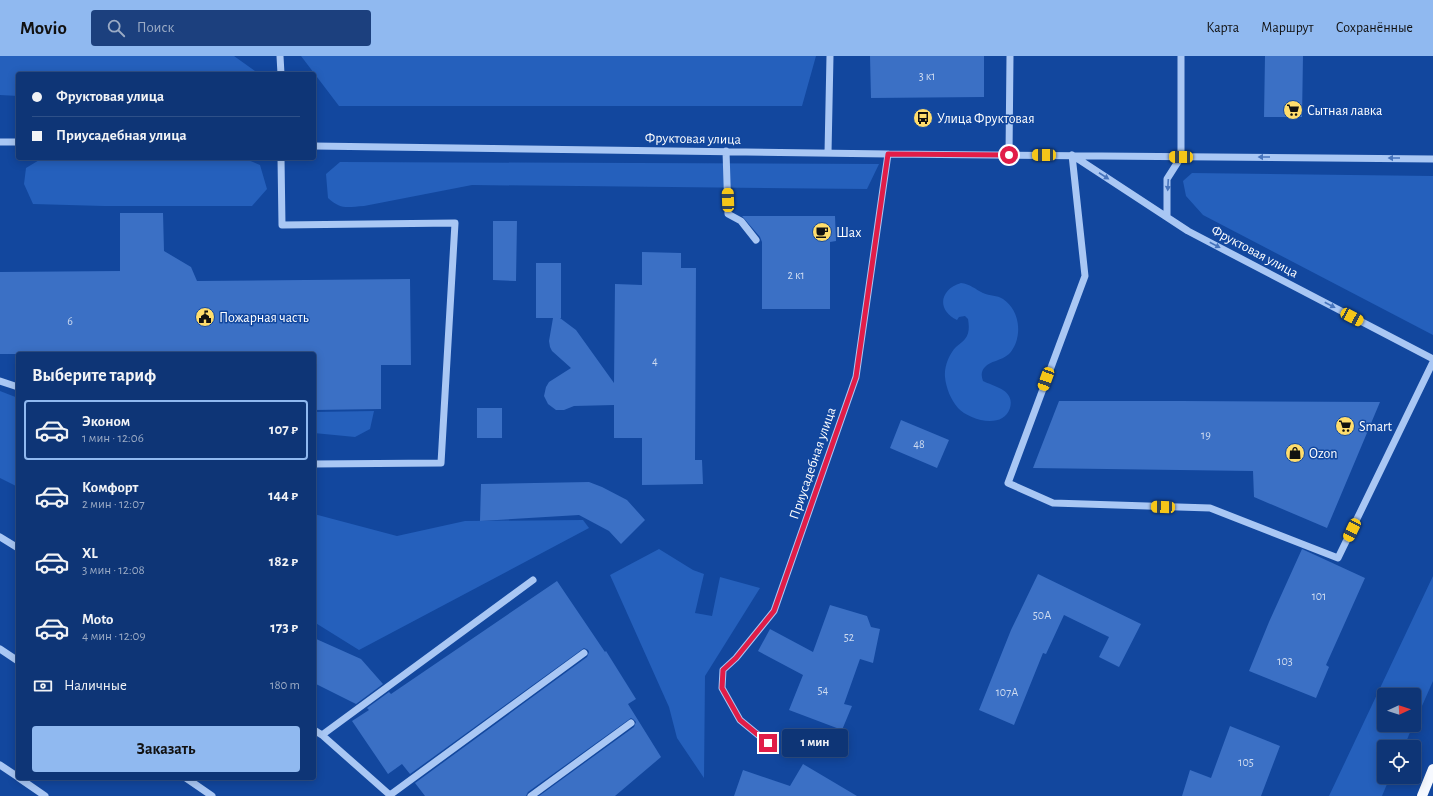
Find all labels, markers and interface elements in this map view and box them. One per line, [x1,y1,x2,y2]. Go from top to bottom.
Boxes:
search box [91,10,371,46]
icon: search [105,17,127,39]
text: Movio [20,19,67,38]
text: Поиск [137,20,174,35]
text: Карта [1206,21,1239,35]
text: Маршрут [1261,21,1314,35]
text: Сохранённые [1336,21,1413,35]
house number: 3 к1 [919,70,935,82]
text: Фруктовая улица [56,89,164,104]
supermarket icon: Сытная лавка [1282,99,1304,121]
place label: Сытная лавка [1307,104,1383,118]
bus stop icon: Улица Фруктовая [912,107,934,129]
place label: Улица Фруктовая [937,112,1035,126]
text: Приусадебная улица [56,128,187,143]
street label: Фруктовая улица [645,131,742,147]
route start [1000,146,1018,164]
car [1032,149,1056,161]
car [1169,151,1193,163]
one-way arrow [1257,154,1270,160]
one-way arrow [1387,155,1400,161]
one-way arrow [1099,173,1110,180]
one-way arrow [1164,179,1171,191]
car [722,188,734,212]
cafe icon: Шах [811,221,833,243]
street label: Фруктовая улица [1209,223,1301,281]
place label: Шах [836,226,861,240]
one-way arrow [1209,242,1221,248]
house number: 2 к1 [787,269,805,281]
one-way arrow [1324,302,1336,309]
public building icon: Пожарная часть [194,306,216,328]
car [1339,306,1365,328]
place label: Пожарная часть [219,311,309,325]
house number: 6 [67,315,73,327]
house number: 4 [652,355,658,367]
car [1036,366,1056,392]
text: Выберите тариф [32,367,156,385]
street label: Приусадебная улица [787,405,839,521]
icon: car [34,412,70,448]
text: Эконом [82,414,130,429]
supermarket icon: Smart [1334,415,1356,437]
place label: Smart [1359,420,1393,434]
text: 107 ₽ [269,422,298,437]
house number: 19 [1201,429,1211,441]
text: 1 мин · 12:06 [82,432,144,445]
house number: 48 [913,438,925,450]
shop icon: Ozon [1284,442,1306,464]
place label: Ozon [1309,447,1337,461]
icon: car [34,478,70,514]
text: Комфорт [82,480,138,495]
text: 144 ₽ [268,488,298,503]
text: 2 мин · 12:07 [82,498,145,511]
car [1151,501,1175,513]
car [1341,517,1363,543]
icon: car [34,544,70,580]
text: XL [82,546,98,561]
text: 182 ₽ [269,554,298,569]
text: 3 мин · 12:08 [82,564,145,577]
house number: 101 [1312,590,1326,602]
house number: 50А [1033,609,1051,621]
icon: car [34,610,70,646]
text: Moto [82,612,114,627]
text: 173 ₽ [270,620,298,635]
text: 4 мин · 12:09 [82,630,146,643]
house number: 52 [844,631,855,643]
house number: 103 [1277,655,1293,667]
icon: cash [32,675,54,697]
text: Наличные [64,678,127,693]
text: 180 m [270,679,300,692]
house number: 54 [818,684,829,696]
house number: 107А [996,686,1018,698]
north arrow [1377,688,1421,732]
map controls [1377,688,1421,784]
button: Заказать [32,726,300,772]
callout: 1 мин [782,729,848,757]
route end [759,734,777,752]
text: 1 мин [801,736,830,749]
button: locate [1377,740,1421,784]
house number: 105 [1238,756,1254,768]

